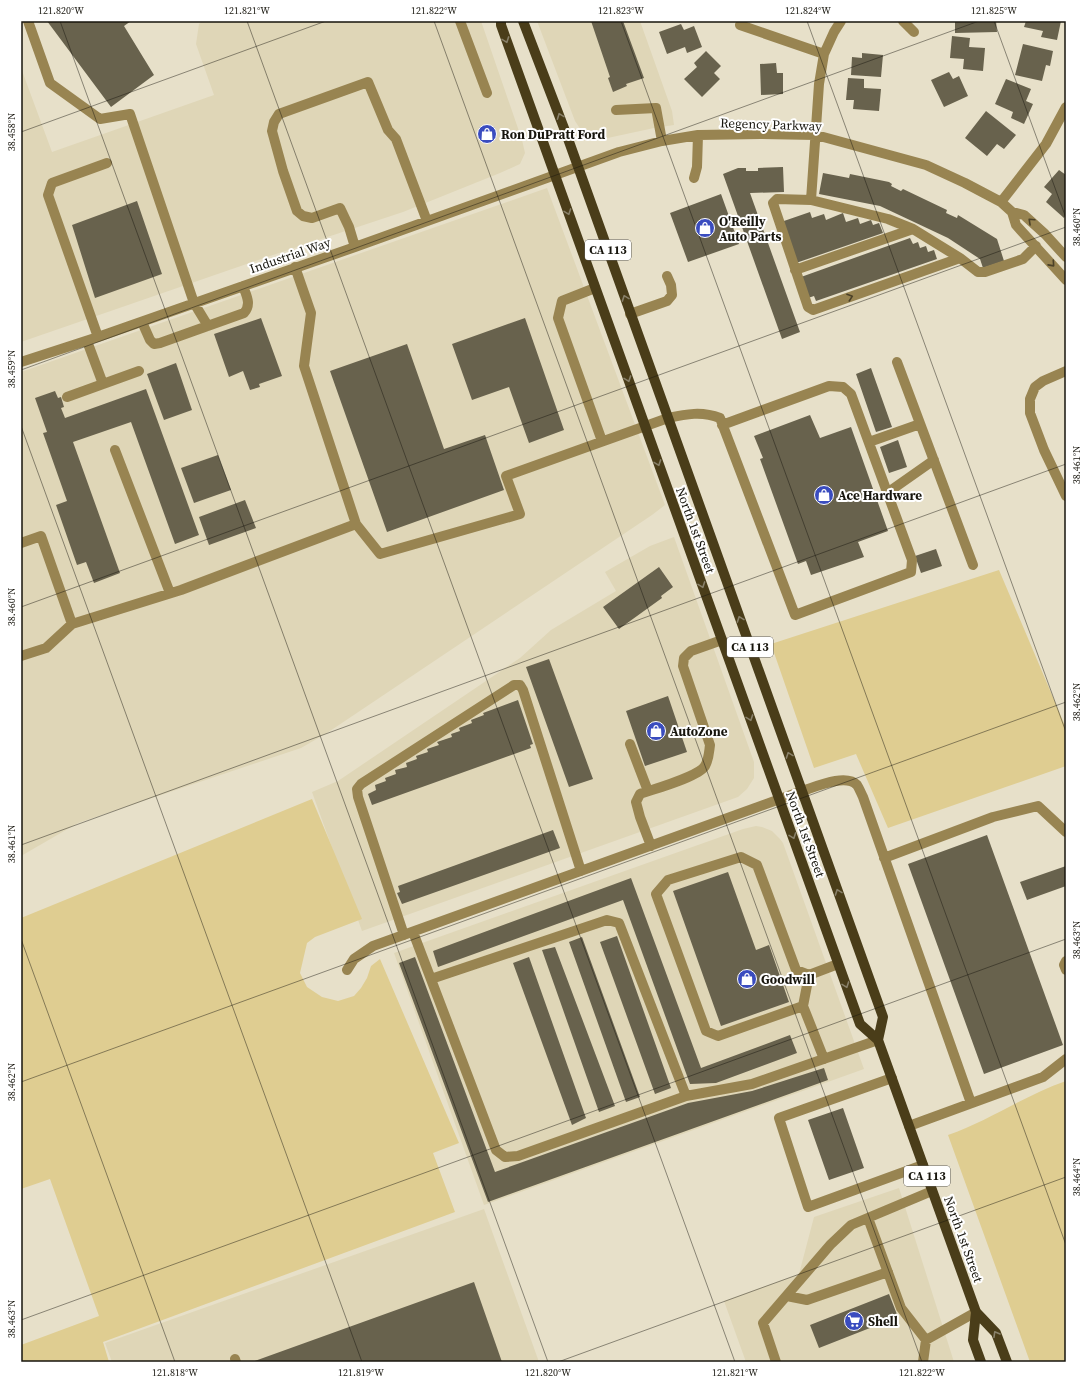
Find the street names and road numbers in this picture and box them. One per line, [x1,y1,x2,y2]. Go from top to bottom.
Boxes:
street label: Regency Parkway [720,114,822,135]
street label: Industrial Way [247,234,333,277]
road number: CA 113 [585,240,631,260]
street label: North 1st Street [672,485,719,576]
road number: CA 113 [727,637,773,657]
street label: North 1st Street [782,789,829,880]
road number: CA 113 [904,1166,950,1186]
street label: North 1st Street [940,1194,987,1285]

